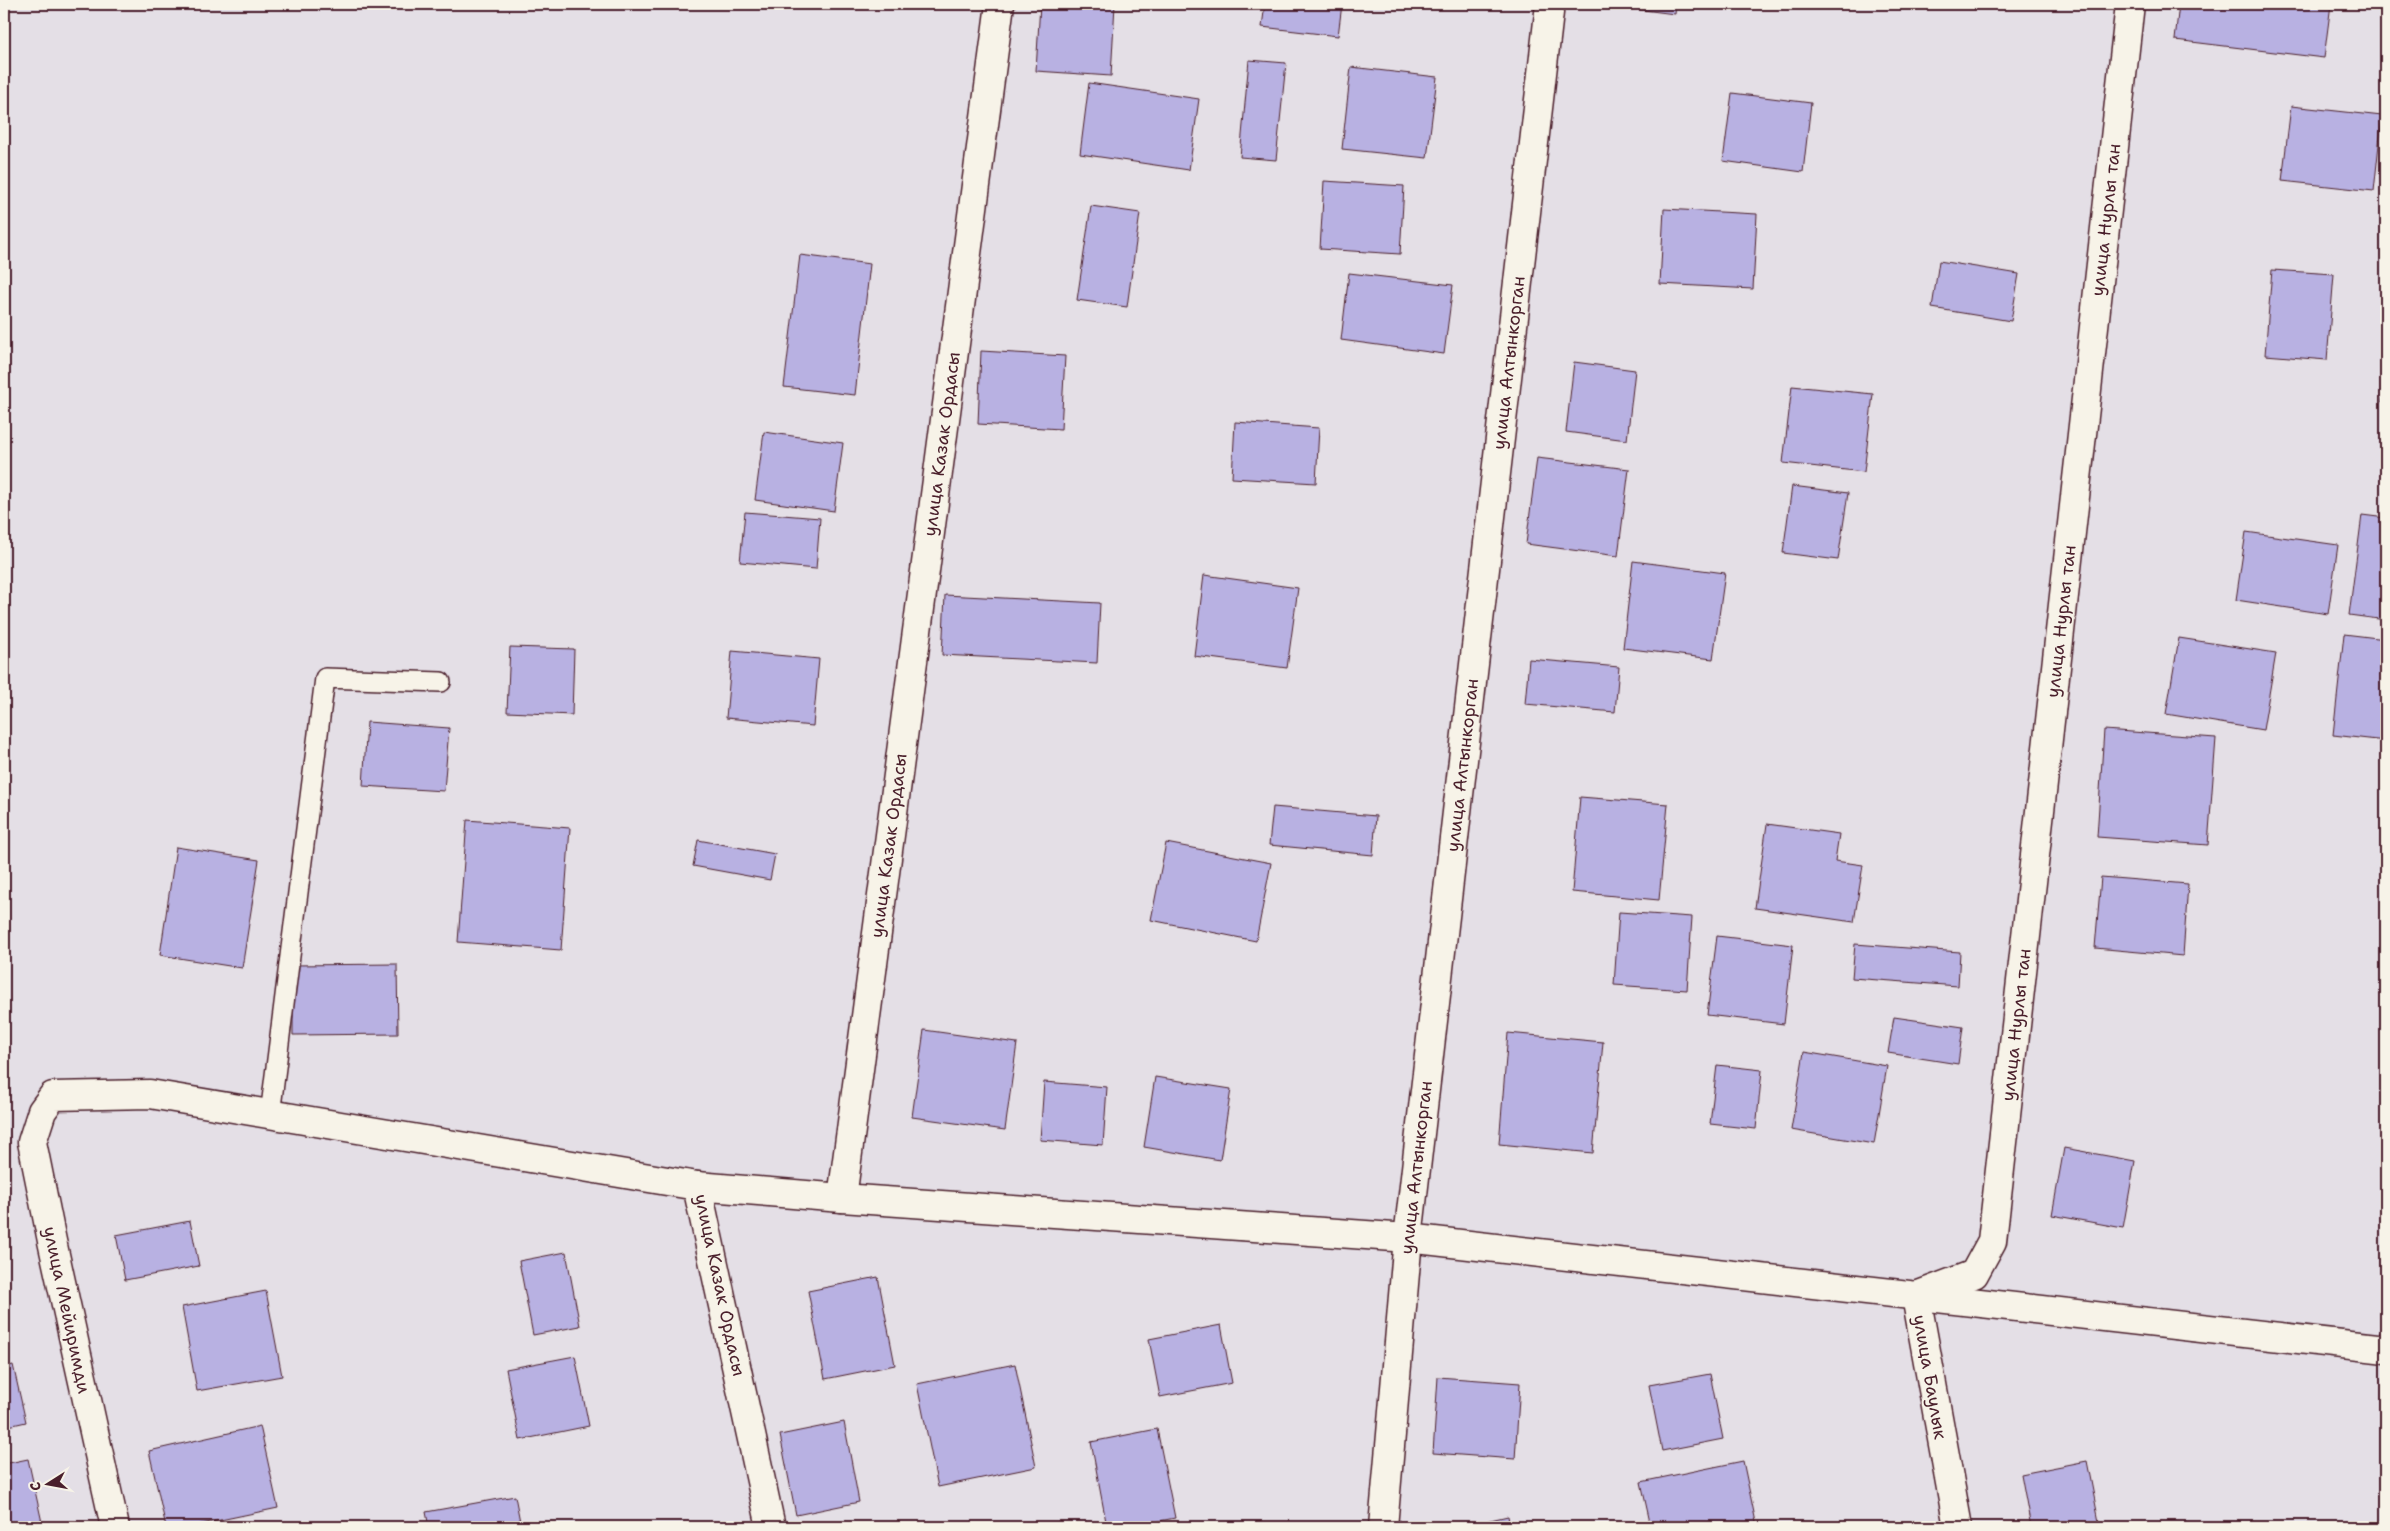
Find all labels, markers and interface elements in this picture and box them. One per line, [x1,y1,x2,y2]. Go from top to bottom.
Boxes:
street label: улица Нурлы тан [2085,142,2126,297]
street label: улица Алтынкорган [1487,275,1531,451]
street label: улица Казак Ордасы [918,350,966,538]
street label: улица Нурлы тан [2041,544,2082,699]
street label: улица Алтынкорган [1441,677,1484,853]
street label: улица Казак Ордасы [865,752,913,939]
street label: улица Нурлы тан [1996,947,2037,1102]
street label: улица Алтынкорган [1395,1079,1438,1255]
street label: улица Казак Ордасы [689,1192,751,1378]
street label: улица Мейиримди [38,1224,96,1396]
street label: улица Баулык [1907,1313,1953,1442]
north arrow [22,1458,72,1508]
text: С [26,1481,45,1492]

